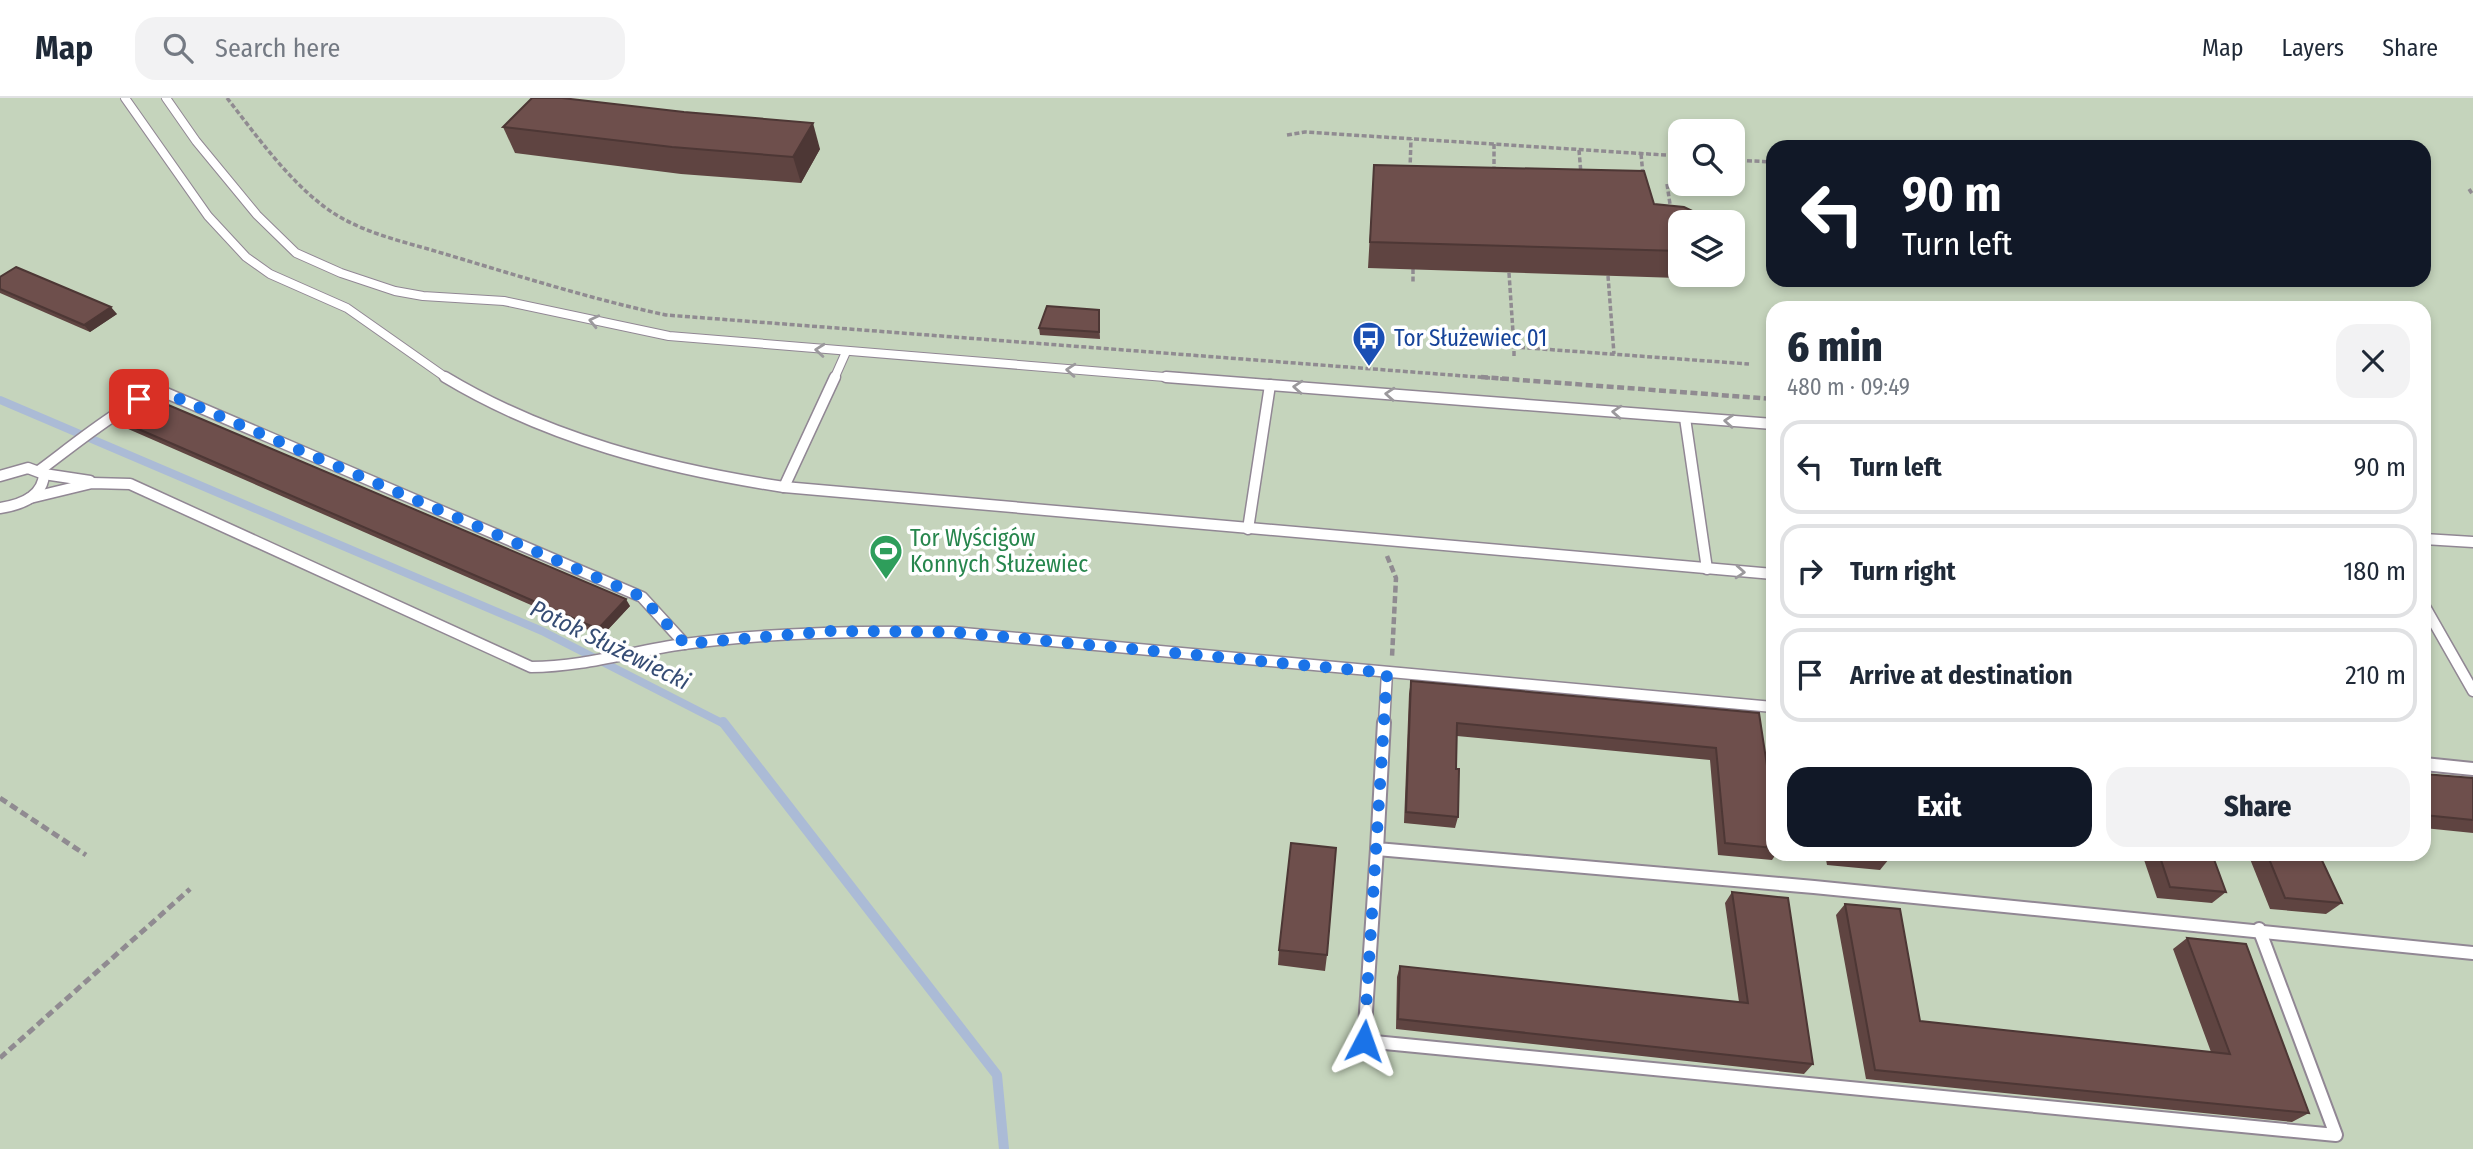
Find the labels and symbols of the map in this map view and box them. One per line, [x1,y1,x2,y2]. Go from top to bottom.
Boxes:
one-way arrow [588,315,600,330]
bus stop icon: Tor Służewiec 01 [1350,319,1388,368]
place label: Tor Służewiec 01 [1394,324,1547,352]
one-way arrow [814,343,825,358]
one-way arrow [1065,362,1076,377]
pin [109,369,169,429]
one-way arrow [1292,380,1303,395]
one-way arrow [1385,387,1396,402]
one-way arrow [1611,405,1622,420]
one-way arrow [1723,414,1734,429]
place label: Tor Wyścigów Konnych Służewiec [910,524,1088,578]
sports icon: Tor Wyścigów Konnych Służewiec [867,532,905,581]
one-way arrow [1735,564,1746,579]
water label: Potok Służewiecki [526,594,694,696]
position arrow [1327,1004,1401,1078]

